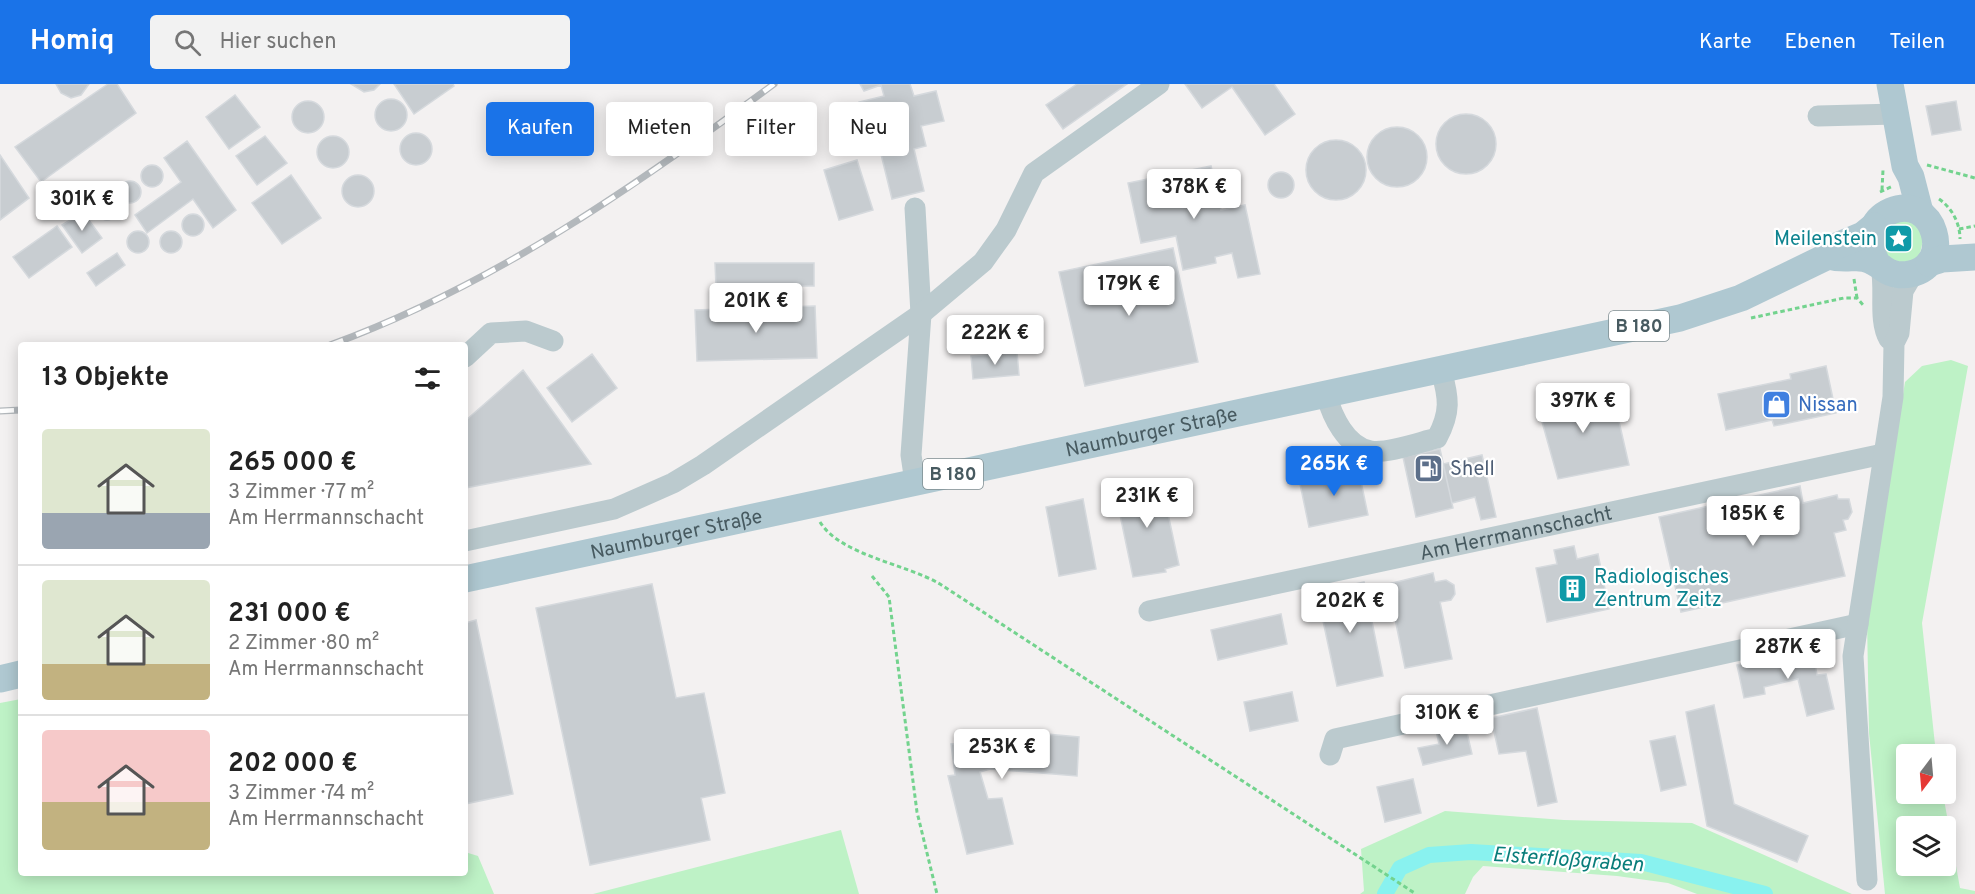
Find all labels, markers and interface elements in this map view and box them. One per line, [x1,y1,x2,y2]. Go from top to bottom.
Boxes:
search box [150,15,570,69]
text: Homiq [30,24,114,60]
icon: search [171,26,204,59]
text: Hier suchen [219,29,337,56]
text: Karte [1699,29,1751,56]
text: Ebenen [1784,29,1856,56]
text: Teilen [1889,29,1945,56]
chip: Kaufen [486,102,594,156]
chip: Mieten [606,102,713,156]
chip: Filter [725,102,817,156]
chip: Neu [829,102,909,156]
pin: 378K € [1145,169,1243,220]
text: 378K € [1161,175,1227,201]
pin: 301K € [33,181,131,232]
text: 301K € [50,187,114,213]
place icon: Meilenstein [1882,222,1914,254]
place label: Meilenstein [1774,227,1877,253]
pin: 179K € [1080,266,1178,317]
text: 179K € [1098,272,1160,298]
pin: 201K € [707,283,805,334]
text: 201K € [723,289,789,315]
road number: B 180 [1609,311,1669,341]
pin: 222K € [946,315,1044,366]
text: 222K € [961,321,1029,347]
text: 13 Objekte [42,362,169,395]
icon: filters [411,362,444,395]
pin: 397K € [1534,383,1632,434]
shop icon: Nissan [1761,388,1793,420]
text: 397K € [1550,389,1616,415]
place label: Nissan [1798,393,1858,419]
street label: Naumburger Straße [1063,402,1240,465]
pin: 265K € [1285,446,1383,497]
text: 265 000 € [228,447,357,480]
text: 265K € [1300,452,1368,478]
fuel station icon: Shell [1413,452,1445,484]
icon: home [90,453,162,525]
place label: Shell [1450,457,1495,483]
road number: B 180 [923,459,983,489]
pin: 231K € [1098,478,1196,529]
text: 3 Zimmer · 77 m² [228,480,374,506]
text: 231K € [1115,484,1179,510]
pin: 185K € [1704,496,1802,547]
street label: Am Herrmannschacht [1417,501,1615,568]
text: 185K € [1721,502,1785,528]
street label: Naumburger Straße [588,504,765,567]
text: Am Herrmannschacht [228,506,424,532]
place label: Radiologisches Zentrum Zeitz [1594,565,1729,614]
building icon: Radiologisches Zentrum Zeitz [1557,572,1589,604]
pin: 202K € [1301,583,1399,634]
text: 202K € [1315,589,1385,615]
text: 231 000 € [228,598,351,631]
icon: home [90,604,162,676]
pin: 287K € [1739,629,1837,680]
text: 2 Zimmer · 80 m² [228,631,379,657]
text: 287K € [1755,635,1821,661]
text: Am Herrmannschacht [228,657,424,683]
pin: 310K € [1398,695,1496,746]
text: 310K € [1415,701,1479,727]
pin: 253K € [953,729,1051,780]
text: 253K € [968,735,1036,761]
north arrow [1896,744,1956,804]
map controls [1896,744,1956,876]
text: 202 000 € [228,748,358,781]
icon: home [90,754,162,826]
text: 3 Zimmer · 74 m² [228,781,374,807]
text: Am Herrmannschacht [228,807,424,833]
button: layers [1896,816,1956,876]
water label: Elsterfloßgraben [1492,842,1645,879]

